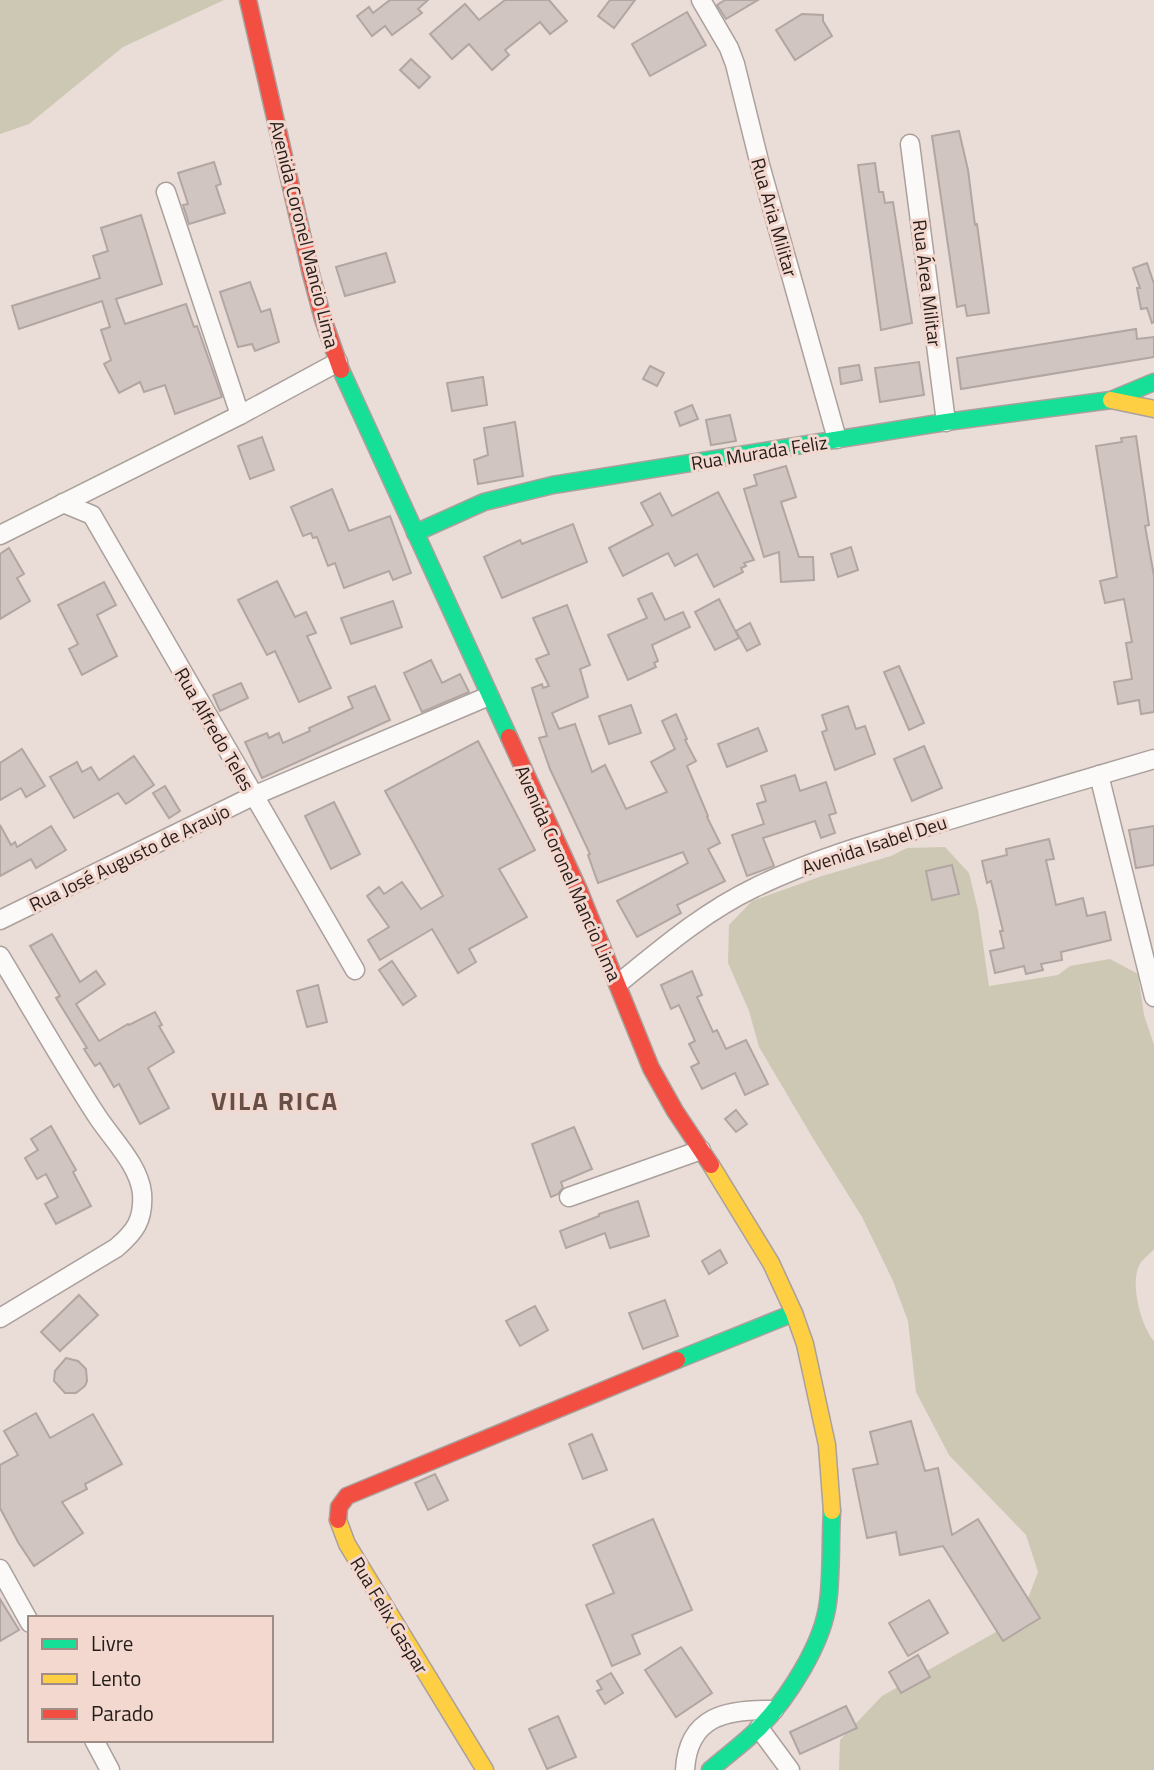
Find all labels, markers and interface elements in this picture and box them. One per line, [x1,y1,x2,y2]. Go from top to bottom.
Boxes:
street label: Avenida Coronel Mancio Lima [263,117,347,351]
street label: Rua Aria Militar [744,154,806,280]
street label: Rua Área Militar [906,218,950,349]
street label: Rua Murada Feliz [689,427,829,477]
street label: Rua Alfredo Teles [168,662,262,796]
street label: Avenida Coronel Mancio Lima [508,760,630,986]
street label: Rua José Augusto de Araujo [24,796,234,918]
street label: Avenida Isabel Deu [798,807,950,881]
district label: VILA RICA [211,1081,339,1120]
street label: Rua Felix Gaspar [344,1551,437,1679]
legend [28,1616,273,1742]
text: Livre [91,1627,133,1659]
text: Lento [91,1662,141,1694]
text: Parado [91,1697,154,1729]

